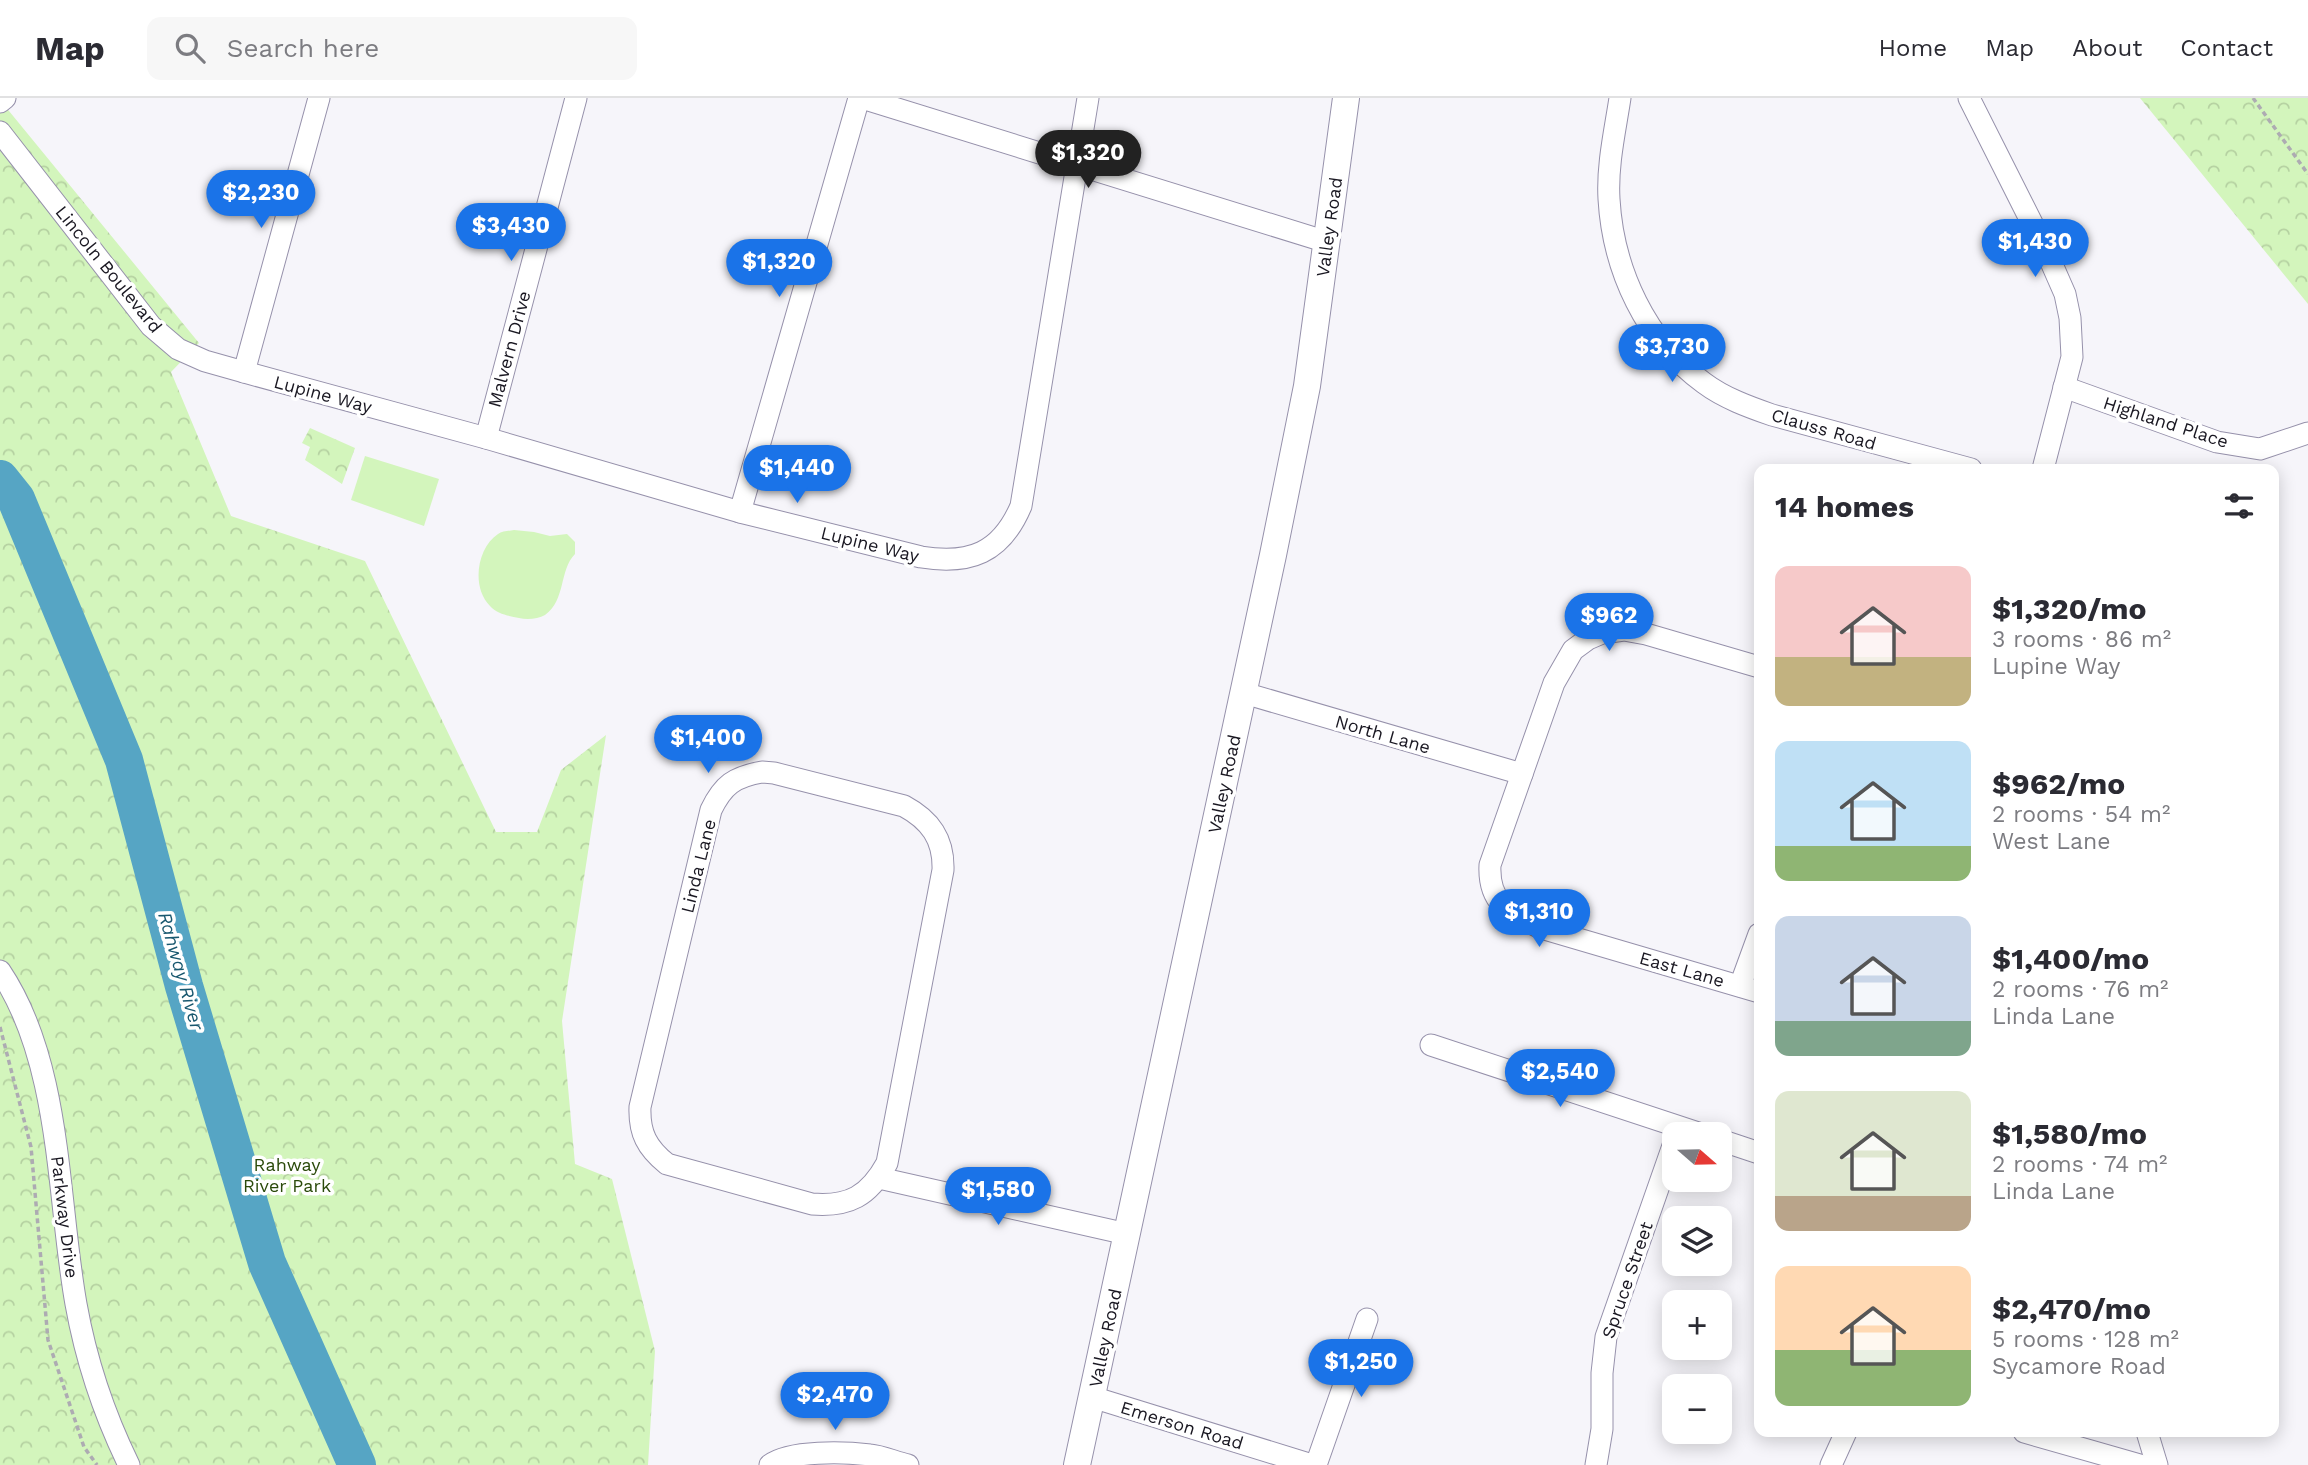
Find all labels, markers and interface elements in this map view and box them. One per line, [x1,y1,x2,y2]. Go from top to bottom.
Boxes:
search box [147,17,637,80]
text: Map [35,29,105,68]
icon: search [171,29,209,67]
text: Search here [227,33,379,63]
text: Home [1879,34,1947,62]
text: Map [1985,34,2034,62]
text: About [2072,34,2142,62]
text: Contact [2180,34,2273,62]
pin: $1,320 [1031,130,1145,190]
text: $1,320 [1051,139,1125,166]
pin: $2,230 [204,170,318,230]
street label: Valley Road [1312,176,1346,278]
text: $2,230 [222,179,300,206]
street label: Lincoln Boulevard [51,201,167,337]
pin: $3,430 [454,204,568,263]
text: $3,430 [472,212,550,239]
pin: $1,430 [1978,220,2092,279]
text: $1,430 [1998,228,2072,255]
pin: $1,320 [722,240,836,299]
text: $1,320 [742,248,816,275]
street label: Malvern Drive [483,288,535,410]
pin: $3,730 [1615,324,1729,384]
text: $3,730 [1635,333,1709,360]
street label: Lupine Way [272,371,375,417]
street label: Highland Place [2101,392,2231,452]
street label: Clauss Road [1769,404,1879,454]
pin: $1,440 [740,446,854,505]
text: $1,440 [759,454,835,481]
icon: filters [2220,487,2258,525]
text: 14 homes [1775,489,1914,524]
street label: Lupine Way [819,522,922,567]
text: $1,320/mo [1992,591,2146,626]
pin: $962 [1568,594,1650,653]
icon: home [1831,594,1915,678]
text: $962 [1581,602,1637,629]
text: 3 rooms · 86 m² [1992,626,2171,653]
text: Lupine Way [1992,653,2120,680]
street label: North Lane [1333,710,1433,758]
pin: $1,400 [651,716,765,775]
text: $1,400 [670,724,746,751]
street label: Valley Road [1203,733,1245,835]
text: $962/mo [1992,766,2125,801]
icon: home [1831,769,1915,853]
text: 2 rooms · 54 m² [1992,801,2170,828]
street label: Linda Lane [676,817,720,915]
text: West Lane [1992,828,2110,855]
pin: $1,310 [1482,890,1596,949]
text: $1,310 [1504,898,1574,925]
water label: Rahway River [153,909,209,1033]
text: $1,400/mo [1992,941,2149,976]
icon: home [1831,944,1915,1028]
street label: East Lane [1637,947,1727,991]
text: 2 rooms · 76 m² [1992,976,2168,1003]
text: Linda Lane [1992,1003,2115,1030]
pin: $2,540 [1503,1049,1617,1109]
text: $2,540 [1521,1058,1599,1085]
text: $1,580/mo [1992,1116,2147,1151]
icon: home [1831,1119,1915,1203]
north arrow [1662,1122,1732,1192]
map controls [1662,1122,1732,1444]
text: 2 rooms · 74 m² [1992,1151,2167,1178]
park label: Rahway River Park [243,1154,331,1196]
street label: Parkway Drive [47,1155,83,1279]
pin: $1,580 [941,1168,1055,1227]
text: $1,580 [961,1176,1035,1203]
text: Linda Lane [1992,1178,2115,1205]
button: layers [1662,1206,1732,1276]
street label: Spruce Street [1597,1218,1657,1341]
street label: Valley Road [1084,1287,1126,1389]
button: + [1662,1290,1732,1360]
text: $2,470/mo [1992,1291,2151,1326]
icon: home [1831,1294,1915,1378]
text: 5 rooms · 128 m² [1992,1326,2179,1353]
pin: $1,250 [1304,1340,1418,1399]
text: $1,250 [1324,1348,1398,1375]
text: Sycamore Road [1992,1353,2166,1380]
pin: $2,470 [778,1372,892,1432]
button: − [1662,1374,1732,1444]
text: $2,470 [797,1381,873,1408]
street label: Emerson Road [1118,1396,1246,1454]

